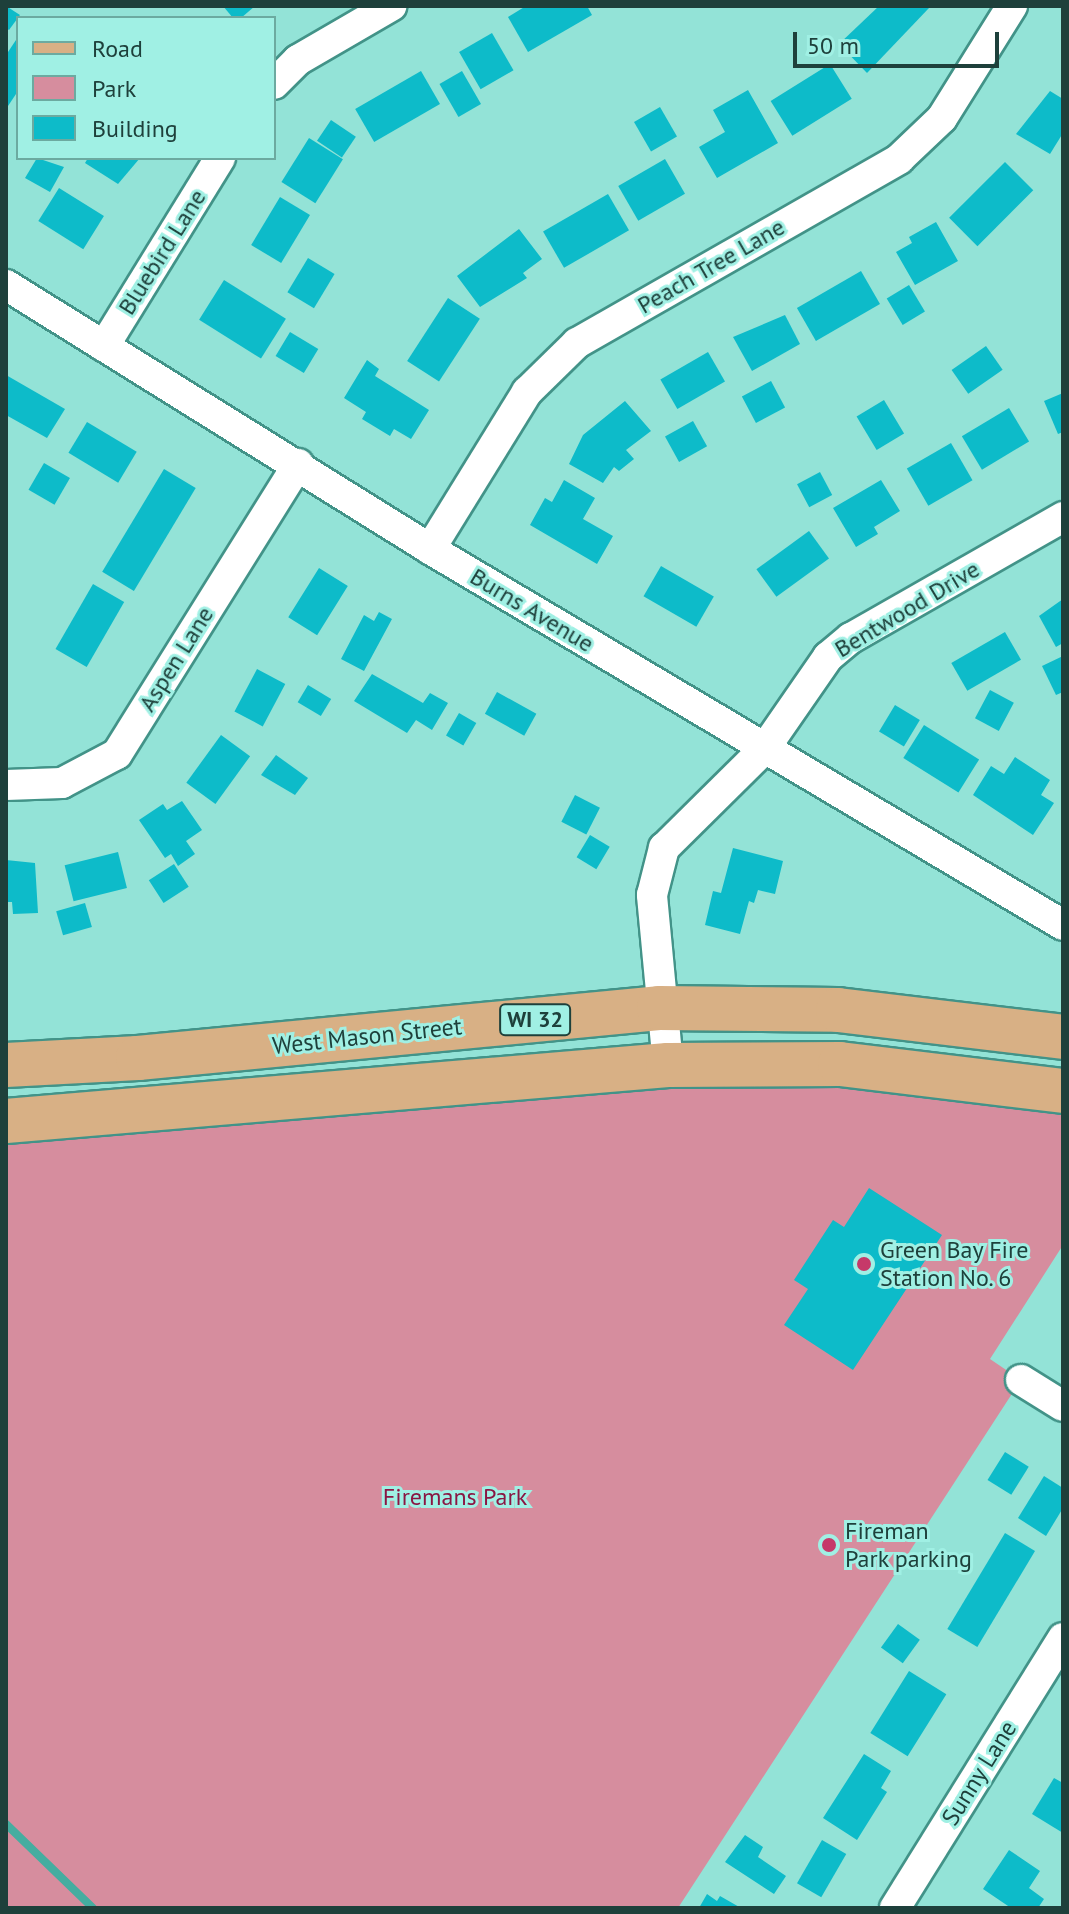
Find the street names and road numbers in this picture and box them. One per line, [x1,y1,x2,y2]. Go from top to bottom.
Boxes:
street label: Bluebird Lane [112,184,212,320]
street label: Peach Tree Lane [632,212,790,320]
street label: Bentwood Drive [829,555,985,663]
street label: Burns Avenue [465,562,599,658]
street label: Aspen Lane [133,601,219,717]
road number: WI 32 [499,1002,571,1038]
street label: West Mason Street [271,1012,463,1060]
street label: Sunny Lane [935,1715,1023,1831]

